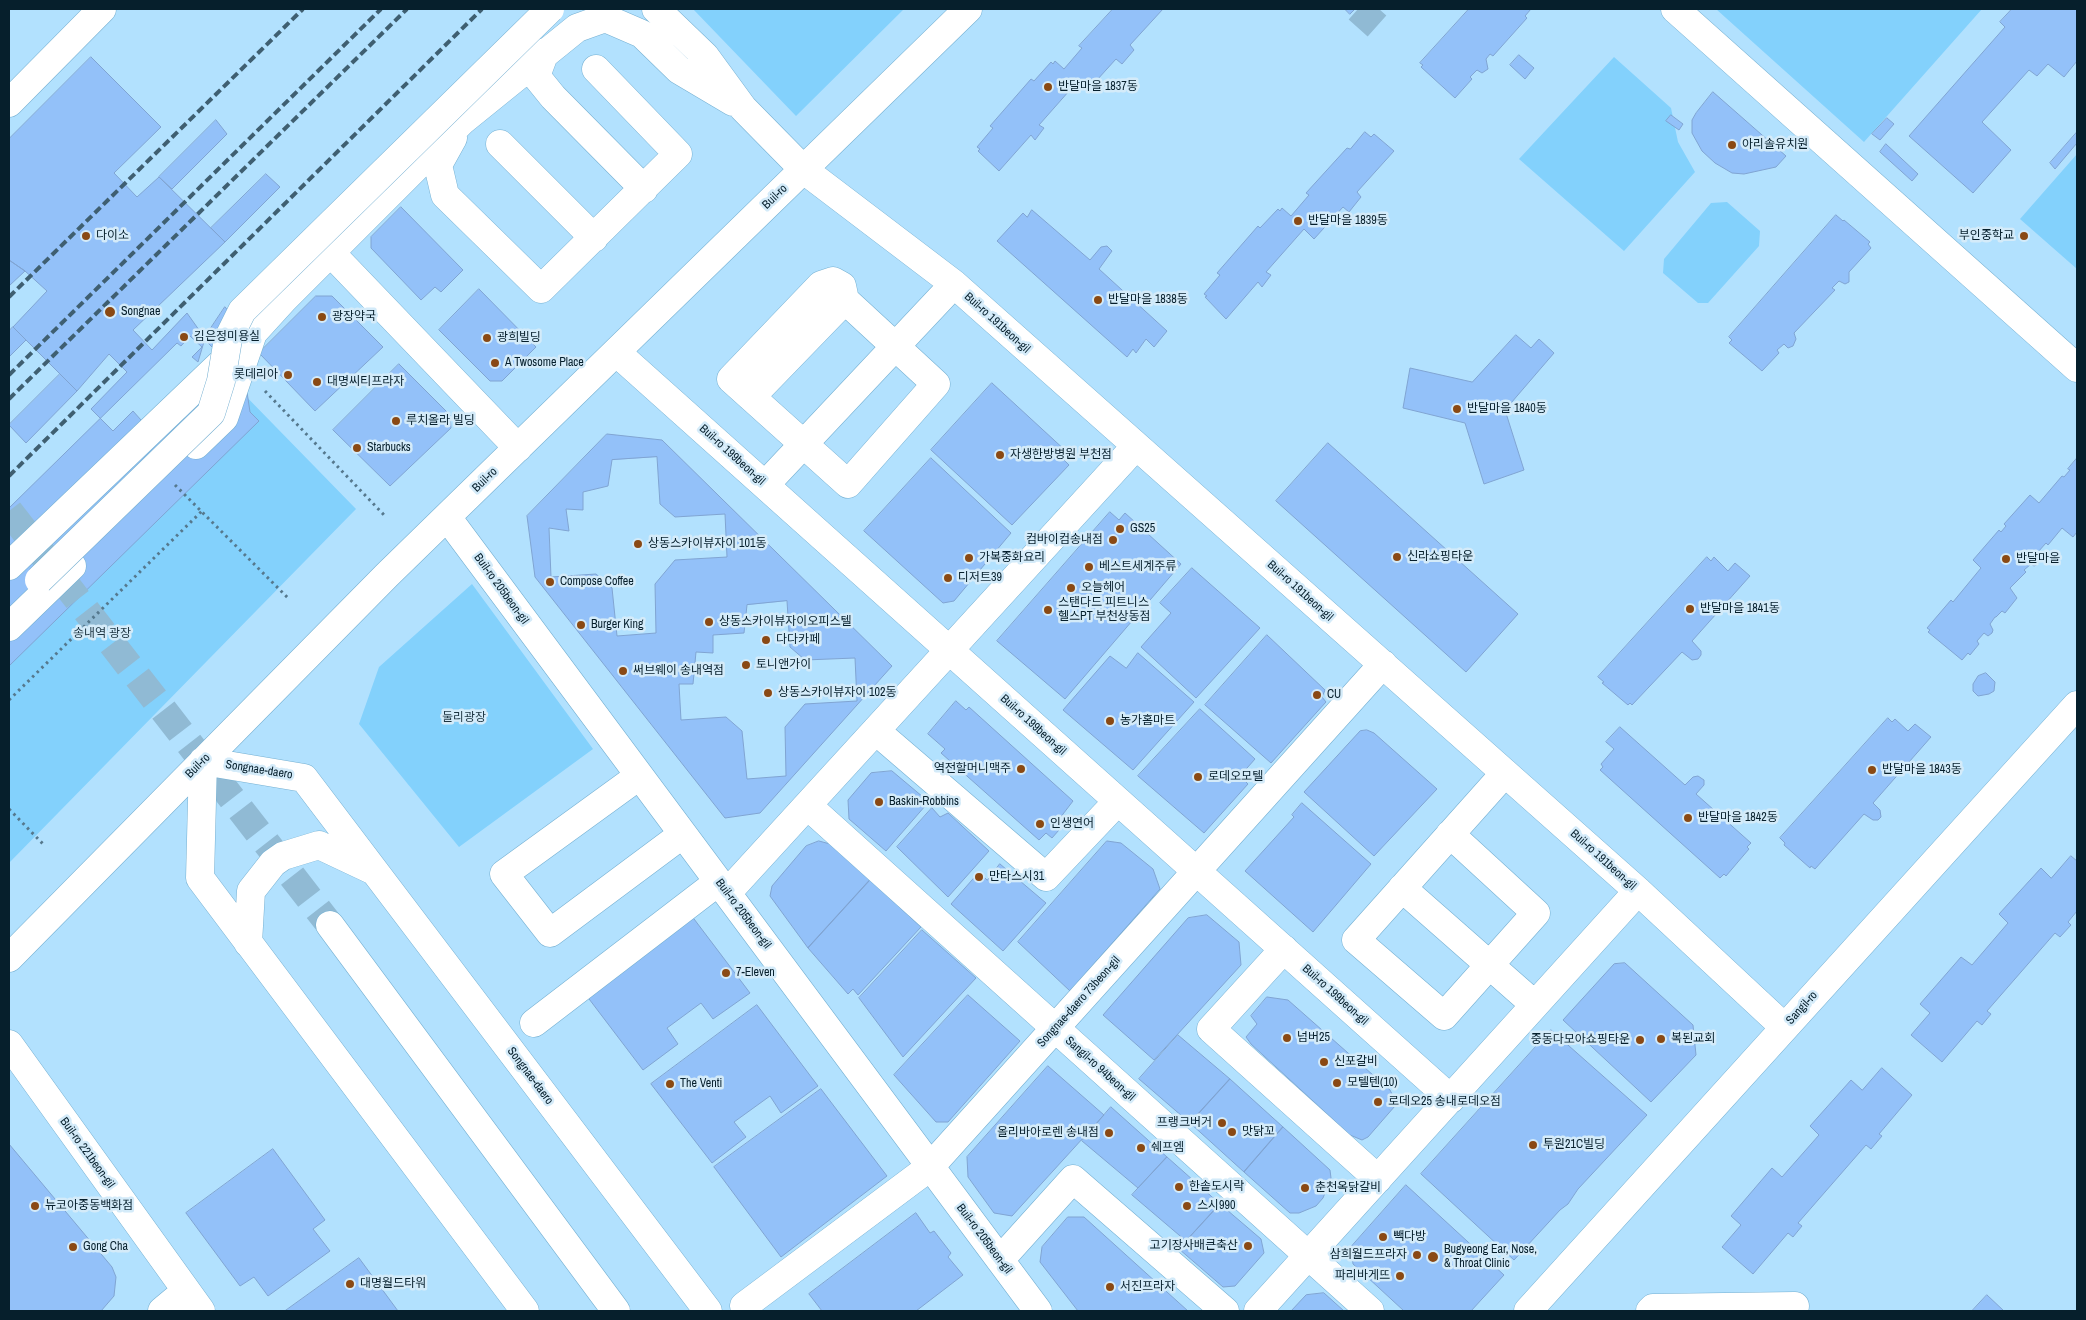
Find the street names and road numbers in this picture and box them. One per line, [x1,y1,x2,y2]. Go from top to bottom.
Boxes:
street label: Buil-ro [760,182,790,212]
street label: Buil-ro 191beon-gil [961,290,1033,356]
street label: Buil-ro 199beon-gil [696,422,768,488]
street label: Buil-ro [470,465,500,495]
street label: Buil-ro 205beon-gil [471,551,531,627]
street label: Buil-ro 191beon-gil [1264,558,1336,624]
street label: Buil-ro 199beon-gil [997,692,1069,758]
street label: Buil-ro [183,751,213,781]
street label: Songnae-daero [224,758,294,782]
street label: Buil-ro 191beon-gil [1567,827,1639,893]
street label: Buil-ro 205beon-gil [712,876,774,952]
street label: Songnae-daero 73beon-gil [1034,954,1124,1050]
street label: Buil-ro 199beon-gil [1299,962,1371,1028]
street label: Sangil-ro [1783,988,1821,1028]
street label: Sangil-ro 94beon-gil [1062,1034,1138,1104]
street label: Songnae-daero [504,1045,556,1107]
street label: Buil-ro 221beon-gil [57,1115,117,1191]
street label: Buil-ro 205beon-gil [953,1201,1015,1277]

